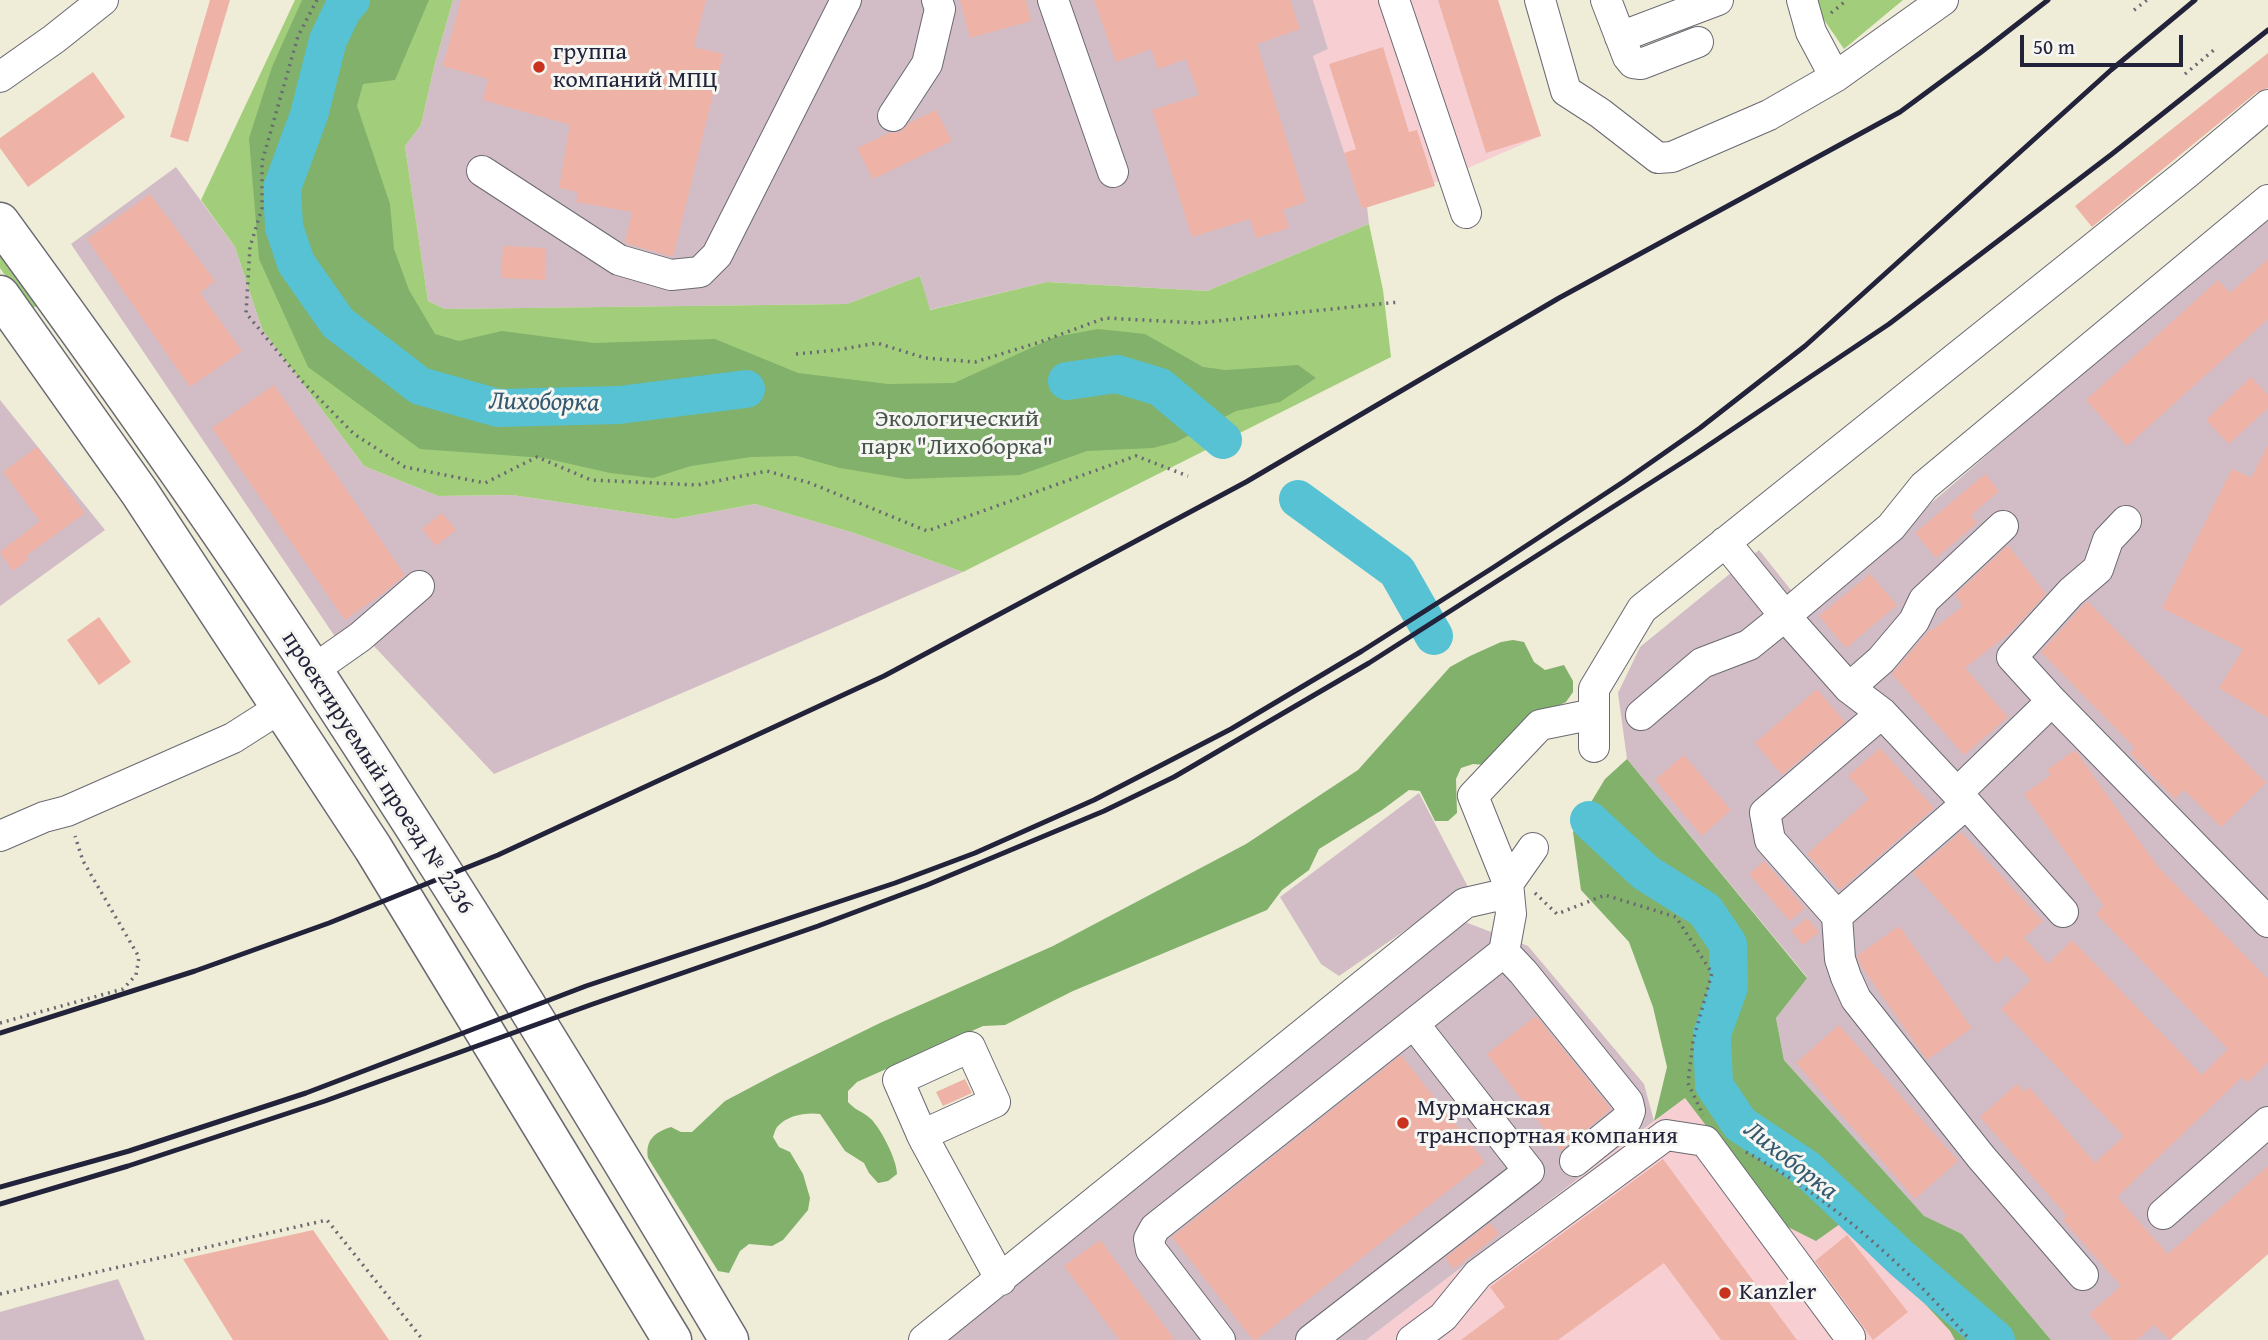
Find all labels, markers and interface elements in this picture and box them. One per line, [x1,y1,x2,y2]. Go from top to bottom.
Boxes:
scale bar [2023,21,2186,65]
text: 50 m [2033,31,2075,62]
place label: группа компаний МПЦ [553,39,717,95]
marker: группа компаний МПЦ [531,59,547,75]
water label: Лихоборка [488,386,600,420]
park label: Экологический парк "Лихоборка" [861,406,1053,462]
street label: проектируемый проезд № 2236 [275,626,479,920]
place label: Мурманская транспортная компания [1417,1095,1678,1151]
marker: Мурманская транспортная компания [1395,1115,1411,1131]
water label: Лихоборка [1737,1115,1843,1207]
place label: Kanzler [1739,1279,1816,1307]
marker: Kanzler [1717,1285,1733,1301]

